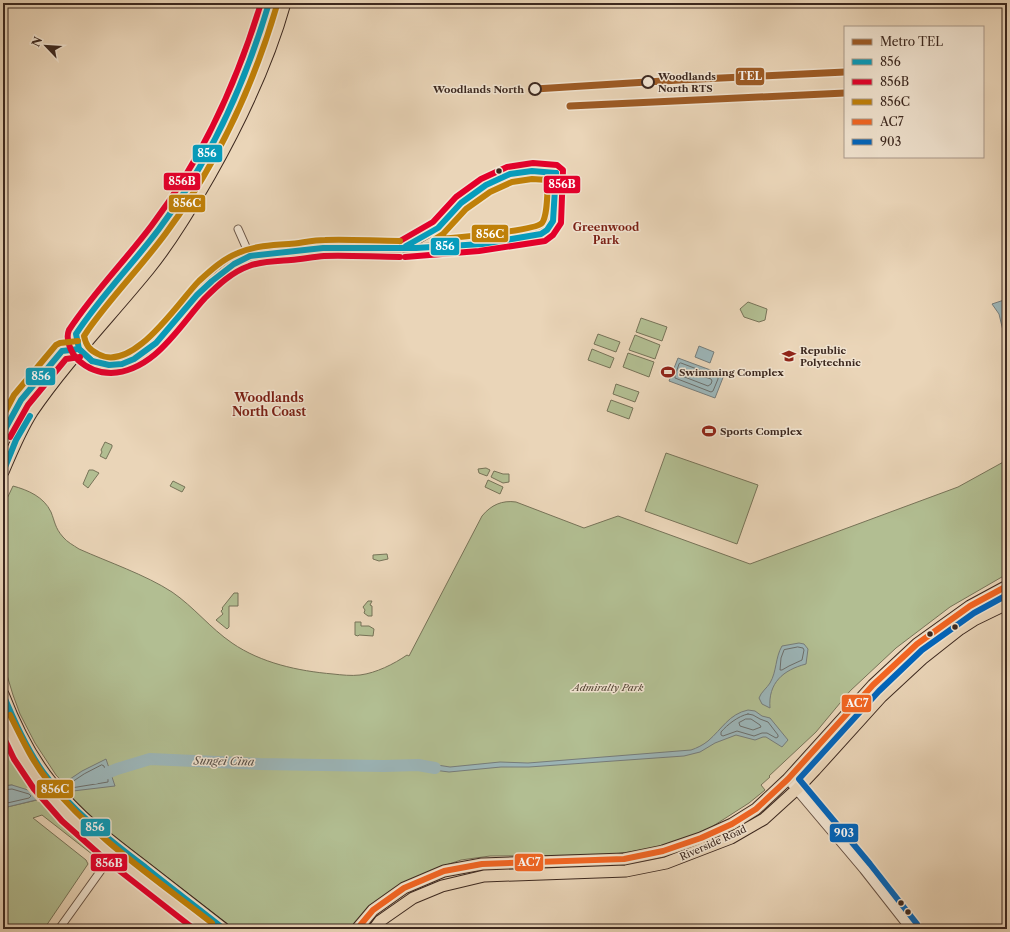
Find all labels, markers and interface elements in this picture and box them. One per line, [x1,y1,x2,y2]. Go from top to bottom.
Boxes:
north arrow [26,26,66,66]
legend [844,26,984,158]
text: N [29,34,45,49]
text: Metro TEL [880,34,943,49]
text: 856 [880,54,901,69]
line badge: TEL [735,67,765,86]
text: TEL [738,69,762,83]
place label: Woodlands North RTS [657,70,716,95]
text: 856B [880,74,909,89]
marker: Woodlands North RTS [641,75,655,89]
marker: Woodlands North [528,82,542,96]
place label: Woodlands North [432,83,524,96]
text: 856C [880,94,910,109]
text: AC7 [879,114,904,129]
text: 903 [880,134,901,149]
line badge: 856 [192,144,223,163]
text: 856 [197,146,217,160]
unlabelled marker [494,166,504,176]
line badge: 856B [163,172,201,191]
text: 856B [168,174,196,188]
line badge: 856B [543,175,581,194]
text: 856B [548,177,576,191]
line badge: 856C [168,194,206,213]
text: 856C [173,196,201,210]
district label: Greenwood Park [573,220,640,247]
line badge: 856C [471,224,509,243]
text: 856C [476,227,504,241]
line badge: 856 [430,237,460,256]
text: 856 [435,239,455,253]
place label: Republic Polytechnic [800,344,861,369]
school or university icon: Republic Polytechnic [781,348,797,364]
sports icon: Swimming Complex [660,364,676,380]
place label: Swimming Complex [679,366,784,379]
line badge: 856 [25,367,56,386]
text: 856 [31,369,51,383]
district label: Woodlands North Coast [232,390,306,419]
sports icon: Sports Complex [701,423,717,439]
place label: Sports Complex [720,425,803,438]
unlabelled marker [950,622,960,632]
unlabelled marker [925,629,935,639]
park label: Admiralty Park [571,681,644,694]
line badge: AC7 [841,694,872,713]
text: AC7 [845,696,869,710]
water label: Sungei Cina [193,753,255,769]
line badge: 856C [36,779,74,799]
text: 856C [41,782,69,796]
line badge: 856 [80,818,111,837]
text: 856 [85,820,105,834]
street label: Riverside Road [678,822,748,864]
line badge: 903 [829,823,859,843]
text: 903 [834,826,854,840]
line badge: 856B [90,853,128,872]
line badge: AC7 [514,853,544,872]
text: AC7 [517,855,541,869]
text: 856B [95,856,123,870]
unlabelled marker [896,898,906,908]
unlabelled marker [903,907,913,917]

